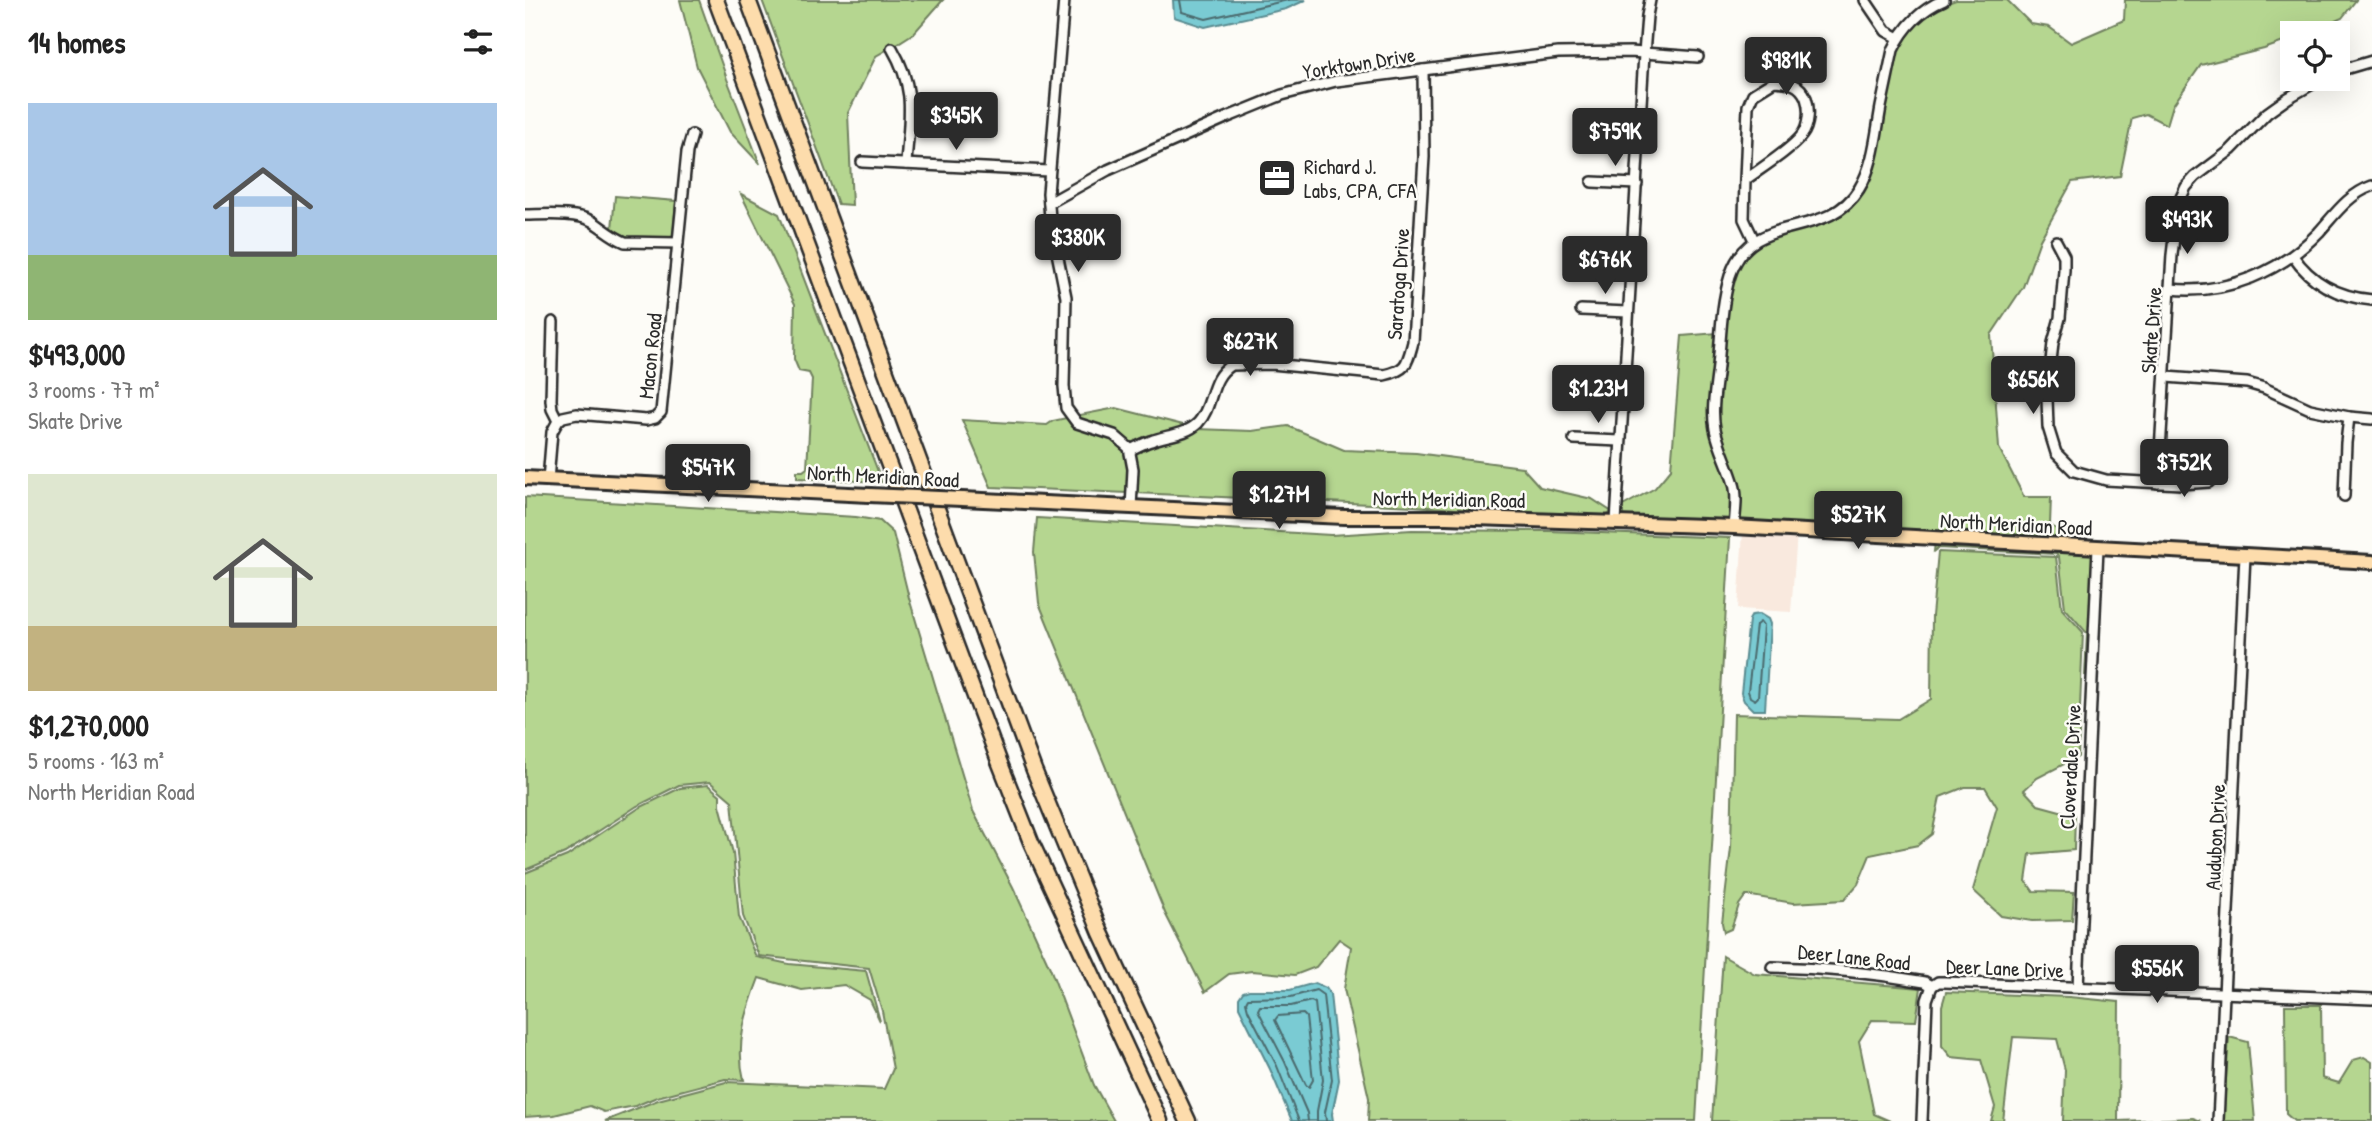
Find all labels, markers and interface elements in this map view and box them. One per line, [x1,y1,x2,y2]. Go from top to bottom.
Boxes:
map controls [2280,21,2350,91]
button: locate [2280,21,2350,91]
text: 14 homes [28,22,126,62]
icon: filters [459,23,497,61]
pin: $981K [1737,38,1835,97]
street label: Yorktown Drive [1301,40,1417,86]
text: $981K [1761,44,1811,75]
pin: $345K [907,92,1005,152]
text: $345K [930,99,982,130]
pin: $759K [1566,108,1664,168]
text: $759K [1588,115,1642,146]
icon: home [200,149,326,275]
place label: Richard J. Labs, CPA, CFA [1304,152,1416,205]
office icon: Richard J. Labs, CPA, CFA [1256,157,1298,199]
pin: $493K [2138,196,2236,256]
text: $493K [2161,203,2213,234]
pin: $380K [1029,215,1127,274]
text: $380K [1051,221,1105,252]
street label: Saratoga Drive [1380,227,1416,341]
pin: $676K [1556,236,1654,296]
text: $676K [1578,243,1632,274]
street label: Skate Drive [2134,286,2168,374]
street label: Macon Road [631,312,669,400]
pin: $627K [1201,318,1299,378]
text: $627K [1222,325,1278,356]
text: $493,000 [28,334,125,374]
pin: $656K [1984,356,2082,416]
text: $656K [2007,363,2059,394]
pin: $1.23M [1541,366,1655,425]
text: $1.23M [1568,372,1628,403]
text: 3 rooms · 77 m² [28,374,160,405]
text: Skate Drive [28,405,123,436]
pin: $752K [2135,440,2233,499]
pin: $547K [659,444,757,504]
text: $752K [2156,446,2212,477]
text: $547K [681,451,735,482]
street label: North Meridian Road [806,458,960,494]
pin: $1.27M [1222,472,1336,531]
text: $1.27M [1249,478,1309,509]
street label: North Meridian Road [1373,483,1525,515]
pin: $527K [1809,491,1907,551]
text: $527K [1830,498,1886,529]
street label: North Meridian Road [1939,506,2093,542]
icon: home [200,520,326,646]
street label: Cloverdale Drive [2052,704,2088,830]
text: $1,270,000 [28,705,149,745]
text: 5 rooms · 163 m² [28,745,164,776]
text: North Meridian Road [28,776,195,807]
street label: Audubon Drive [2198,783,2232,891]
street label: Deer Lane Road [1796,937,1912,977]
pin: $556K [2108,946,2206,1005]
street label: Deer Lane Drive [1946,951,2064,985]
text: $556K [2131,952,2183,983]

